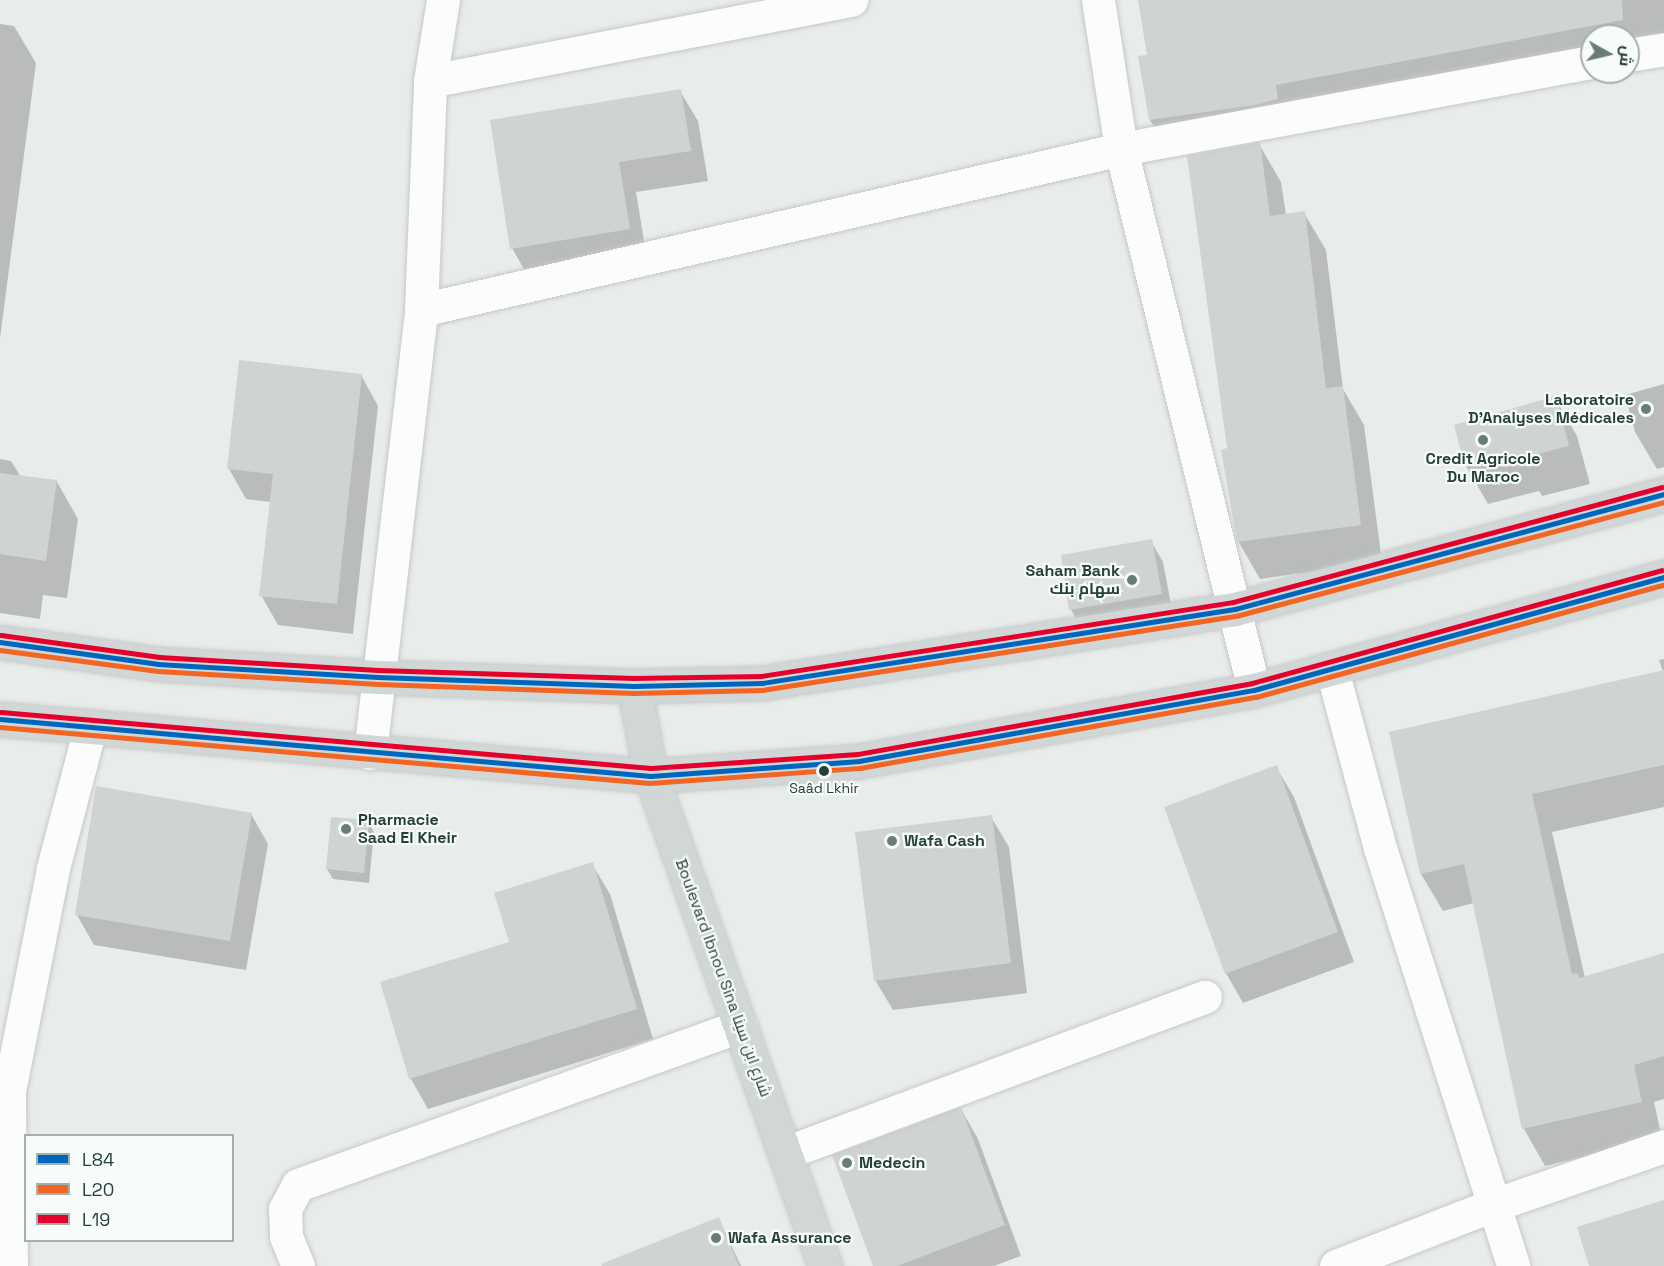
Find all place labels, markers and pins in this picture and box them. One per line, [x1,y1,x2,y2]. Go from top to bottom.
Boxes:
place label: Laboratoire D'Analyses Médicales [1468,390,1634,428]
marker: Laboratoire D'Analyses Médicales [1639,402,1653,416]
marker: Credit Agricole Du Maroc [1476,433,1490,447]
place label: Credit Agricole Du Maroc [1425,449,1541,487]
place label: Saham Bank سهام بنك [1025,561,1120,599]
marker: Saham Bank سهام بنك [1125,573,1139,587]
marker: Saâd Lkhir [818,765,830,777]
place label: Saâd Lkhir [789,780,859,796]
place label: Pharmacie Saad El Kheir [358,810,457,848]
marker: Pharmacie Saad El Kheir [339,822,353,836]
place label: Wafa Cash [904,831,985,851]
marker: Wafa Cash [885,834,899,848]
place label: Medecin [859,1153,925,1173]
marker: Medecin [840,1156,854,1170]
place label: Wafa Assurance [728,1228,852,1248]
marker: Wafa Assurance [709,1231,723,1245]

